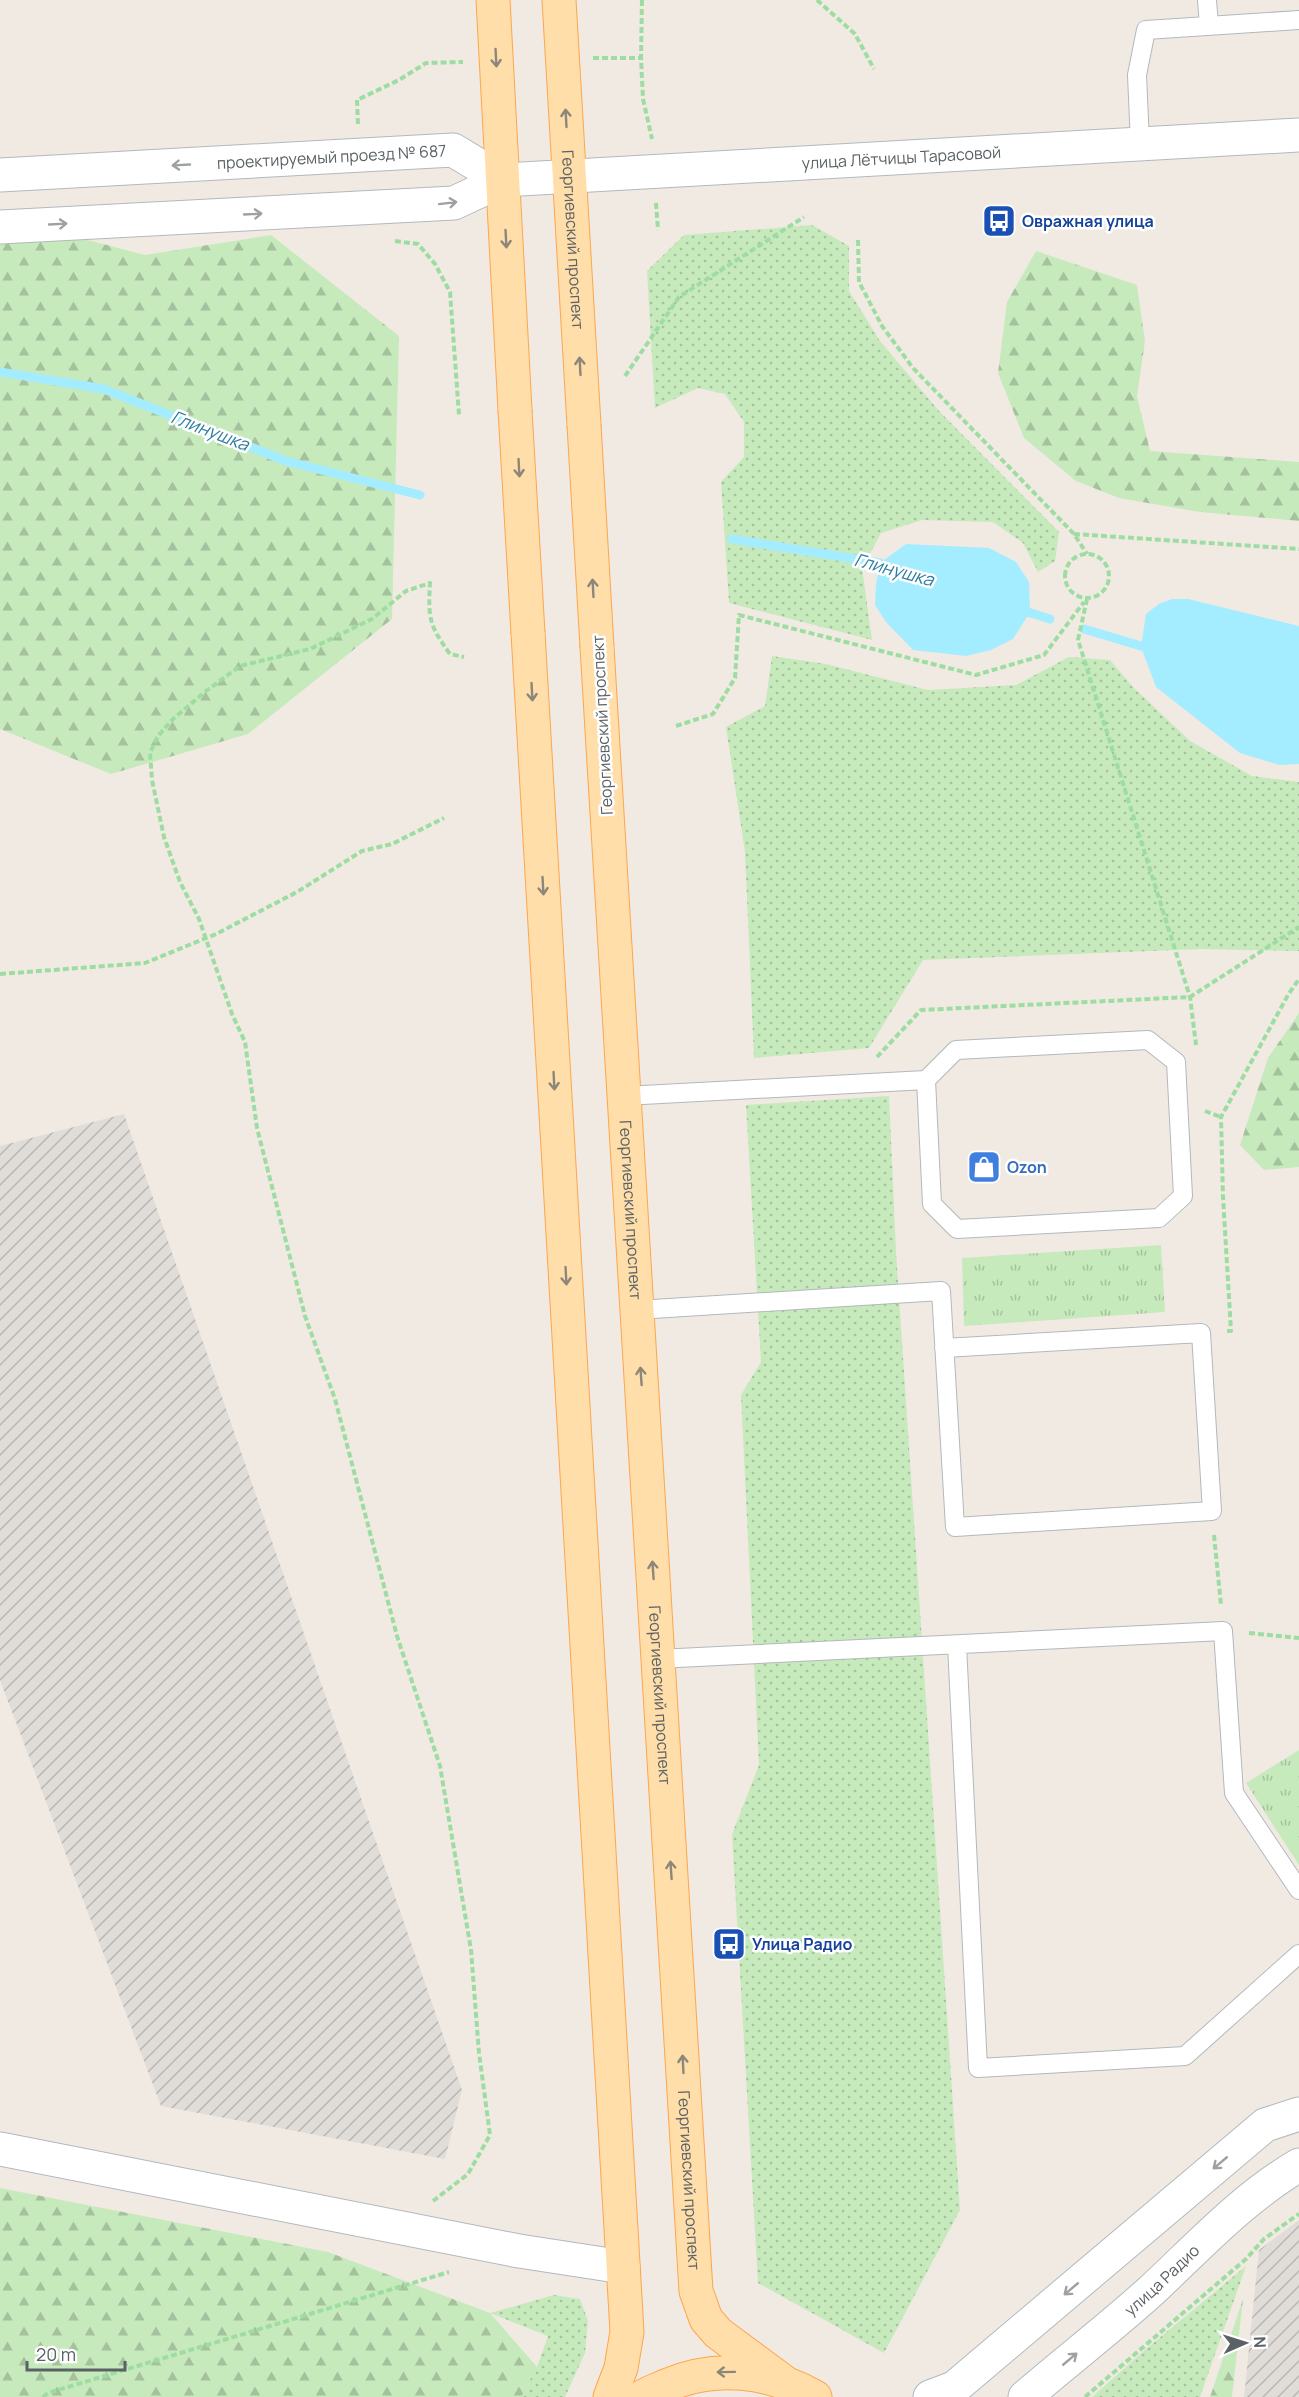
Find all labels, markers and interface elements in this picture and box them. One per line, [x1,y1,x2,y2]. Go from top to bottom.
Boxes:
one-way arrow [491,48,502,68]
one-way arrow [560,108,571,128]
street label: проектируемый проезд № 687 [216,139,447,174]
street label: улица Лётчицы Тарасовой [801,141,1002,174]
street label: Георгиевский проспект [557,149,589,330]
one-way arrow [171,159,191,170]
one-way arrow [437,197,457,208]
bus stop icon: Овражная улица [981,203,1017,239]
one-way arrow [243,208,263,219]
place label: Овражная улица [1022,210,1154,232]
one-way arrow [48,218,68,229]
one-way arrow [501,228,512,248]
one-way arrow [575,357,586,377]
water label: Глинушка [168,404,254,456]
one-way arrow [513,458,524,478]
water label: Глинушка [852,547,938,591]
one-way arrow [588,579,599,599]
street label: Георгиевский проспект [586,635,618,815]
one-way arrow [526,681,537,701]
one-way arrow [537,876,548,896]
one-way arrow [549,1070,560,1090]
street label: Георгиевский проспект [615,1120,647,1300]
shop icon: Ozon [966,1149,1002,1185]
place label: Ozon [1007,1156,1047,1178]
one-way arrow [560,1265,571,1285]
one-way arrow [635,1366,646,1386]
one-way arrow [647,1561,658,1581]
street label: Георгиевский проспект [644,1605,677,1786]
one-way arrow [666,1860,677,1880]
bus stop icon: Улица Радио [711,1926,747,1962]
place label: Улица Радио [752,1933,852,1955]
one-way arrow [677,2055,688,2075]
street label: Георгиевский проспект [673,2090,706,2271]
one-way arrow [1213,2156,1228,2170]
street label: улица Радио [1120,2239,1204,2321]
one-way arrow [1063,2282,1079,2295]
north arrow [1215,2313,1275,2373]
scale bar [27,2334,124,2372]
text: N [1249,2336,1271,2349]
text: 20 m [36,2342,76,2366]
one-way arrow [1062,2353,1078,2366]
one-way arrow [716,2367,736,2378]

